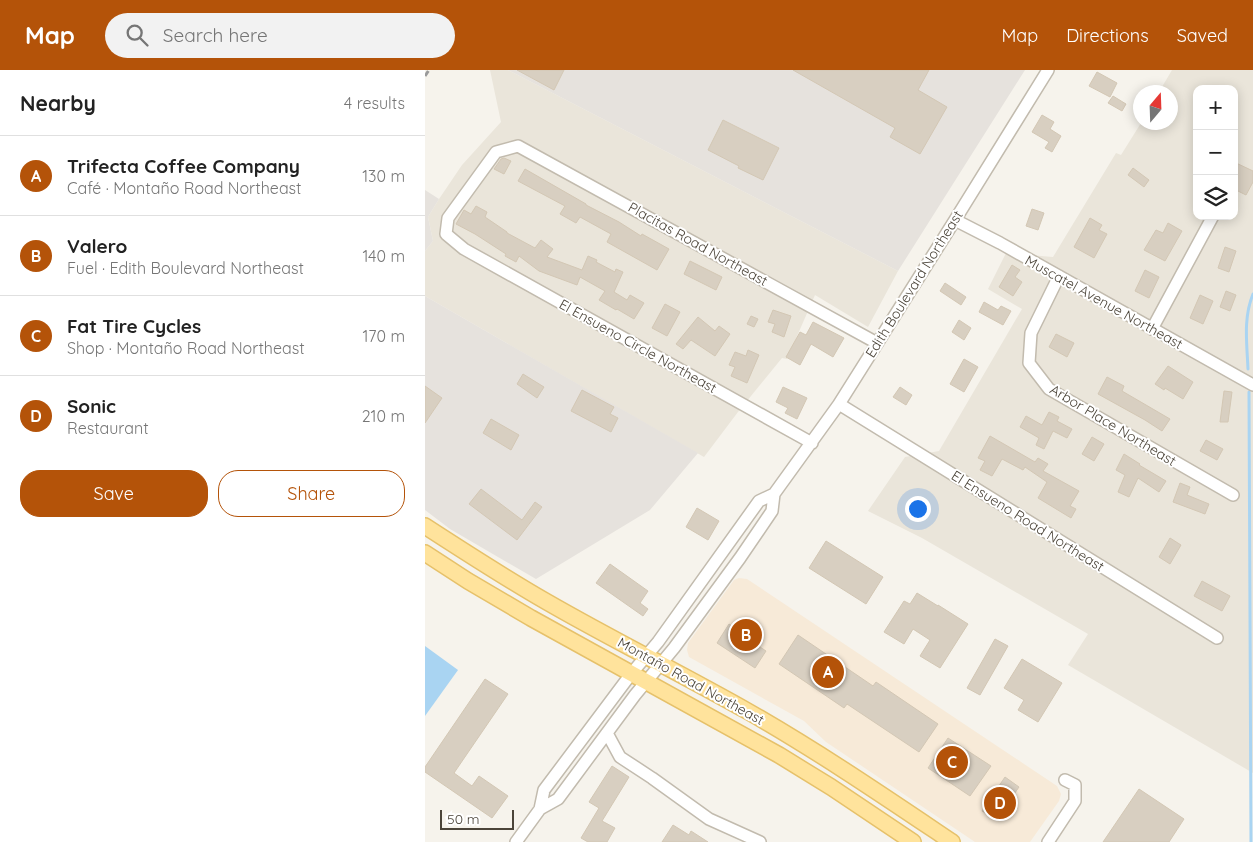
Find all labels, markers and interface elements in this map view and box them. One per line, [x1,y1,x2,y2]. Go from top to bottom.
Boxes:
search box [105,13,455,58]
text: Map [25,20,75,50]
icon: search [123,21,151,49]
text: Search here [163,23,268,47]
text: Map [1001,24,1038,47]
text: Directions [1066,24,1149,47]
text: Saved [1177,24,1228,47]
north arrow [1133,85,1178,130]
map controls [1193,85,1238,220]
button: + [1193,85,1238,130]
text: Nearby [20,90,96,116]
text: 4 results [344,93,405,113]
button: − [1193,130,1238,175]
text: Trifecta Coffee Company [67,154,300,178]
text: A [31,166,41,186]
text: 130 m [362,166,405,186]
button: layers [1193,175,1238,220]
text: Café · Montaño Road Northeast [67,178,302,198]
street label: Placitas Road Northeast [625,198,771,290]
street label: Edith Boulevard Northeast [861,207,967,361]
text: Valero [67,234,127,258]
text: B [31,246,41,266]
text: 140 m [362,246,405,266]
street label: Muscatel Avenue Northeast [1022,251,1186,353]
text: Fuel · Edith Boulevard Northeast [67,258,304,278]
street label: El Ensueno Circle Northeast [556,295,720,397]
text: Fat Tire Cycles [67,314,201,338]
text: C [31,326,41,346]
text: 170 m [362,326,405,346]
text: Shop · Montaño Road Northeast [67,338,305,358]
street label: Arbor Place Northeast [1047,380,1180,470]
text: Sonic [67,394,116,418]
text: D [30,406,42,426]
text: 210 m [362,406,405,426]
text: Restaurant [67,418,149,438]
street label: El Ensueno Road Northeast [948,466,1108,576]
button: Save [20,470,208,517]
button: Share [218,470,405,517]
your location [905,496,931,522]
pin: B [730,616,762,654]
street label: Montaño Road Northeast [615,633,768,729]
pin: A [812,653,844,691]
pin: C [936,743,968,781]
pin: D [984,784,1016,822]
scale bar [440,807,514,830]
text: 50 m [447,810,480,828]

